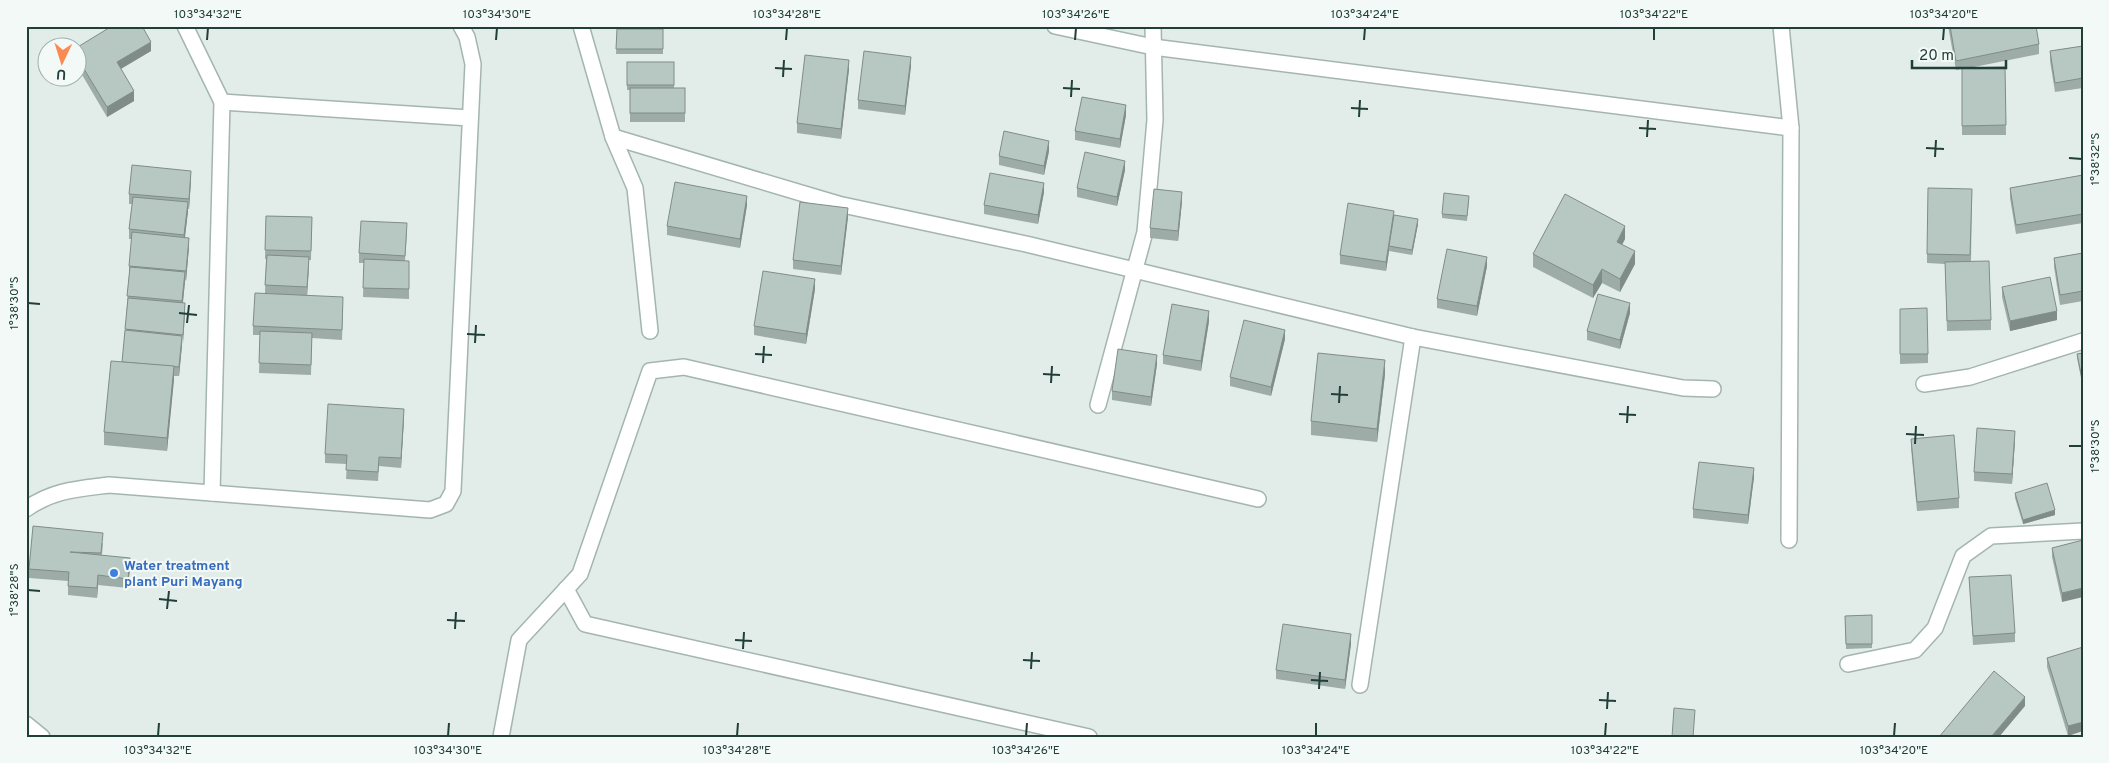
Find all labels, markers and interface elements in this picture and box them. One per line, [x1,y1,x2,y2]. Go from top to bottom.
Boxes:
text: 103°34'32"E [174,7,242,23]
text: 103°34'30"E [463,7,531,23]
text: 103°34'28"E [753,7,821,23]
text: 103°34'26"E [1042,7,1110,23]
text: 103°34'24"E [1331,7,1399,23]
text: 103°34'22"E [1620,7,1688,23]
text: 103°34'20"E [1910,7,1978,23]
north arrow [38,38,88,88]
scale bar [1912,38,2005,70]
text: 20 m [1919,47,1954,66]
text: U [56,65,67,82]
text: 1°38'32"S [2088,133,2104,185]
text: 1°38'30"S [7,276,23,330]
text: 1°38'30"S [2088,419,2104,473]
place label: Water treatment plant Puri Mayang [124,558,243,591]
text: 1°38'28"S [7,563,23,617]
marker: Water treatment plant Puri Mayang [108,567,120,579]
text: 103°34'32"E [124,743,192,759]
text: 103°34'30"E [414,743,482,759]
text: 103°34'28"E [703,743,771,759]
text: 103°34'26"E [992,743,1060,759]
text: 103°34'24"E [1282,743,1350,759]
text: 103°34'22"E [1571,743,1639,759]
text: 103°34'20"E [1860,743,1928,759]

